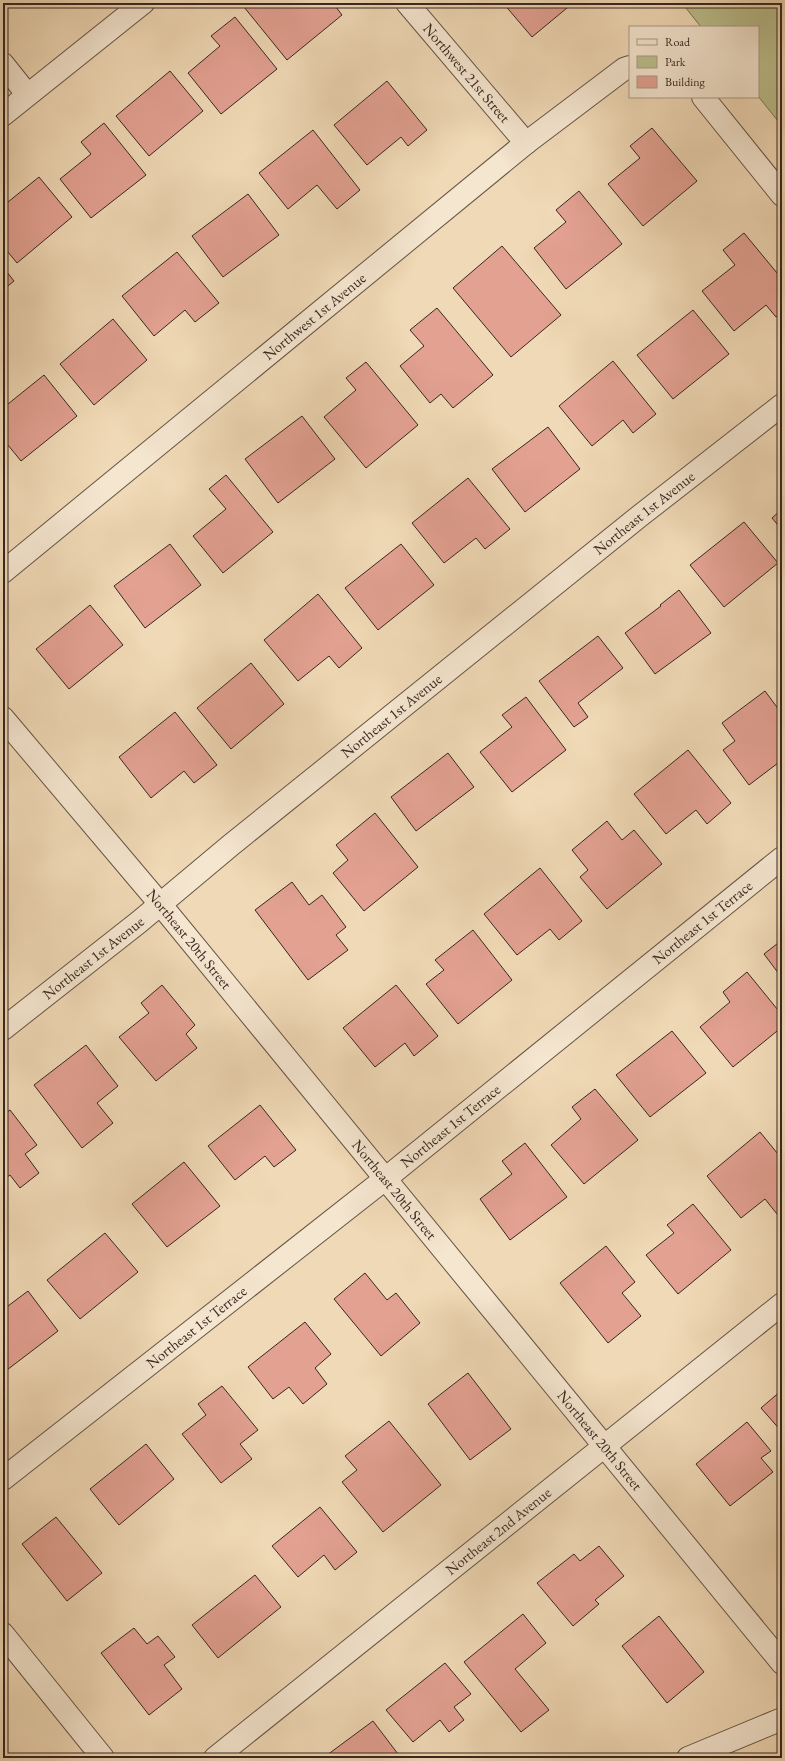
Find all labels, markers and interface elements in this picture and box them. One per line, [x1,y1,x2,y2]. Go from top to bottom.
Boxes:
street label: Northwest 21st Street [419,19,515,127]
legend [629,26,759,98]
text: Road [665,34,691,50]
text: Park [665,54,686,70]
text: Building [665,74,706,90]
street label: Northwest 1st Avenue [259,268,370,364]
street label: Northeast 1st Avenue [589,467,698,559]
street label: Northeast 1st Avenue [337,669,446,762]
street label: Northeast 1st Terrace [648,876,756,968]
street label: Northeast 20th Street [143,885,236,993]
street label: Northeast 1st Avenue [38,912,148,1003]
street label: Northeast 1st Terrace [396,1079,504,1172]
street label: Northeast 20th Street [348,1135,442,1244]
street label: Northeast 1st Terrace [142,1281,251,1372]
street label: Northeast 20th Street [553,1386,647,1494]
street label: Northeast 2nd Avenue [441,1483,555,1579]

